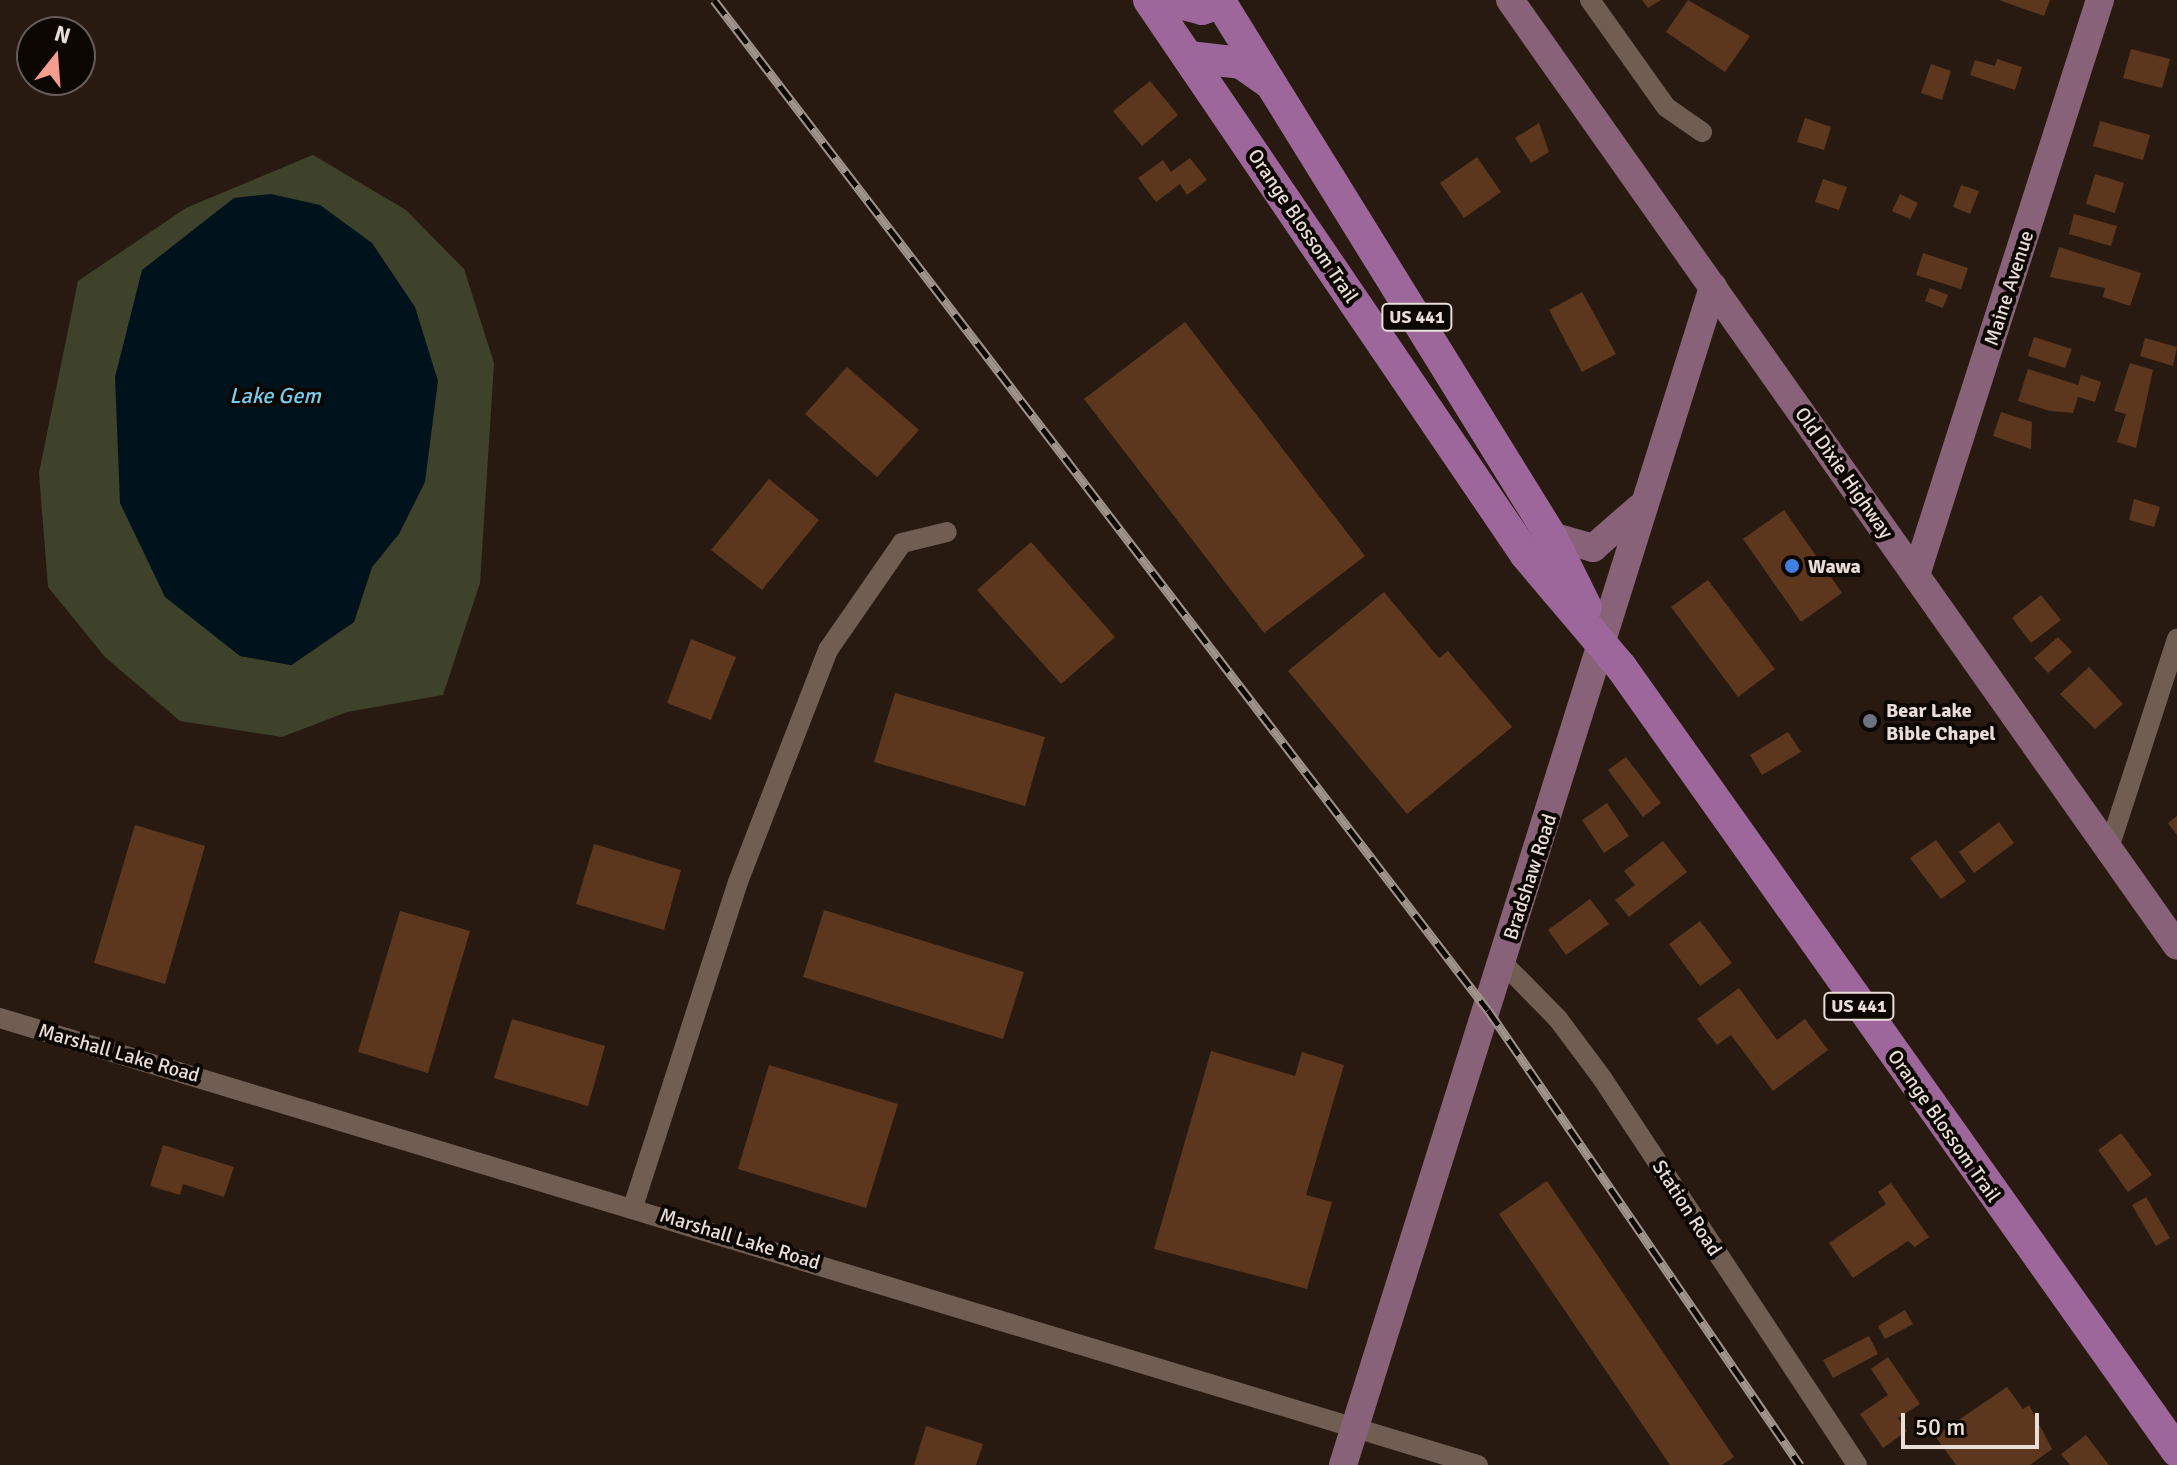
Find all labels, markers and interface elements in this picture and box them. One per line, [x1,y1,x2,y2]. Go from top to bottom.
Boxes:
north arrow [16,16,96,96]
text: N [51,19,74,50]
street label: Orange Blossom Trail [1243,145,1363,307]
street label: Maine Avenue [1979,227,2039,349]
road number: US 441 [1381,303,1453,331]
water label: Lake Gem [229,383,321,409]
street label: Old Dixie Highway [1790,403,1898,543]
place label: Wawa [1808,554,1861,578]
marker: Wawa [1783,557,1801,575]
place label: Bear Lake Bible Chapel [1886,698,1996,745]
marker: Bear Lake Bible Chapel [1861,712,1879,730]
street label: Bradshaw Road [1498,811,1562,943]
road number: US 441 [1823,992,1895,1020]
street label: Marshall Lake Road [36,1019,202,1087]
street label: Orange Blossom Trail [1882,1045,2006,1207]
street label: Station Road [1647,1156,1727,1260]
street label: Marshall Lake Road [657,1203,823,1275]
scale bar [1905,1397,2043,1447]
text: 50 m [1915,1412,1965,1442]

